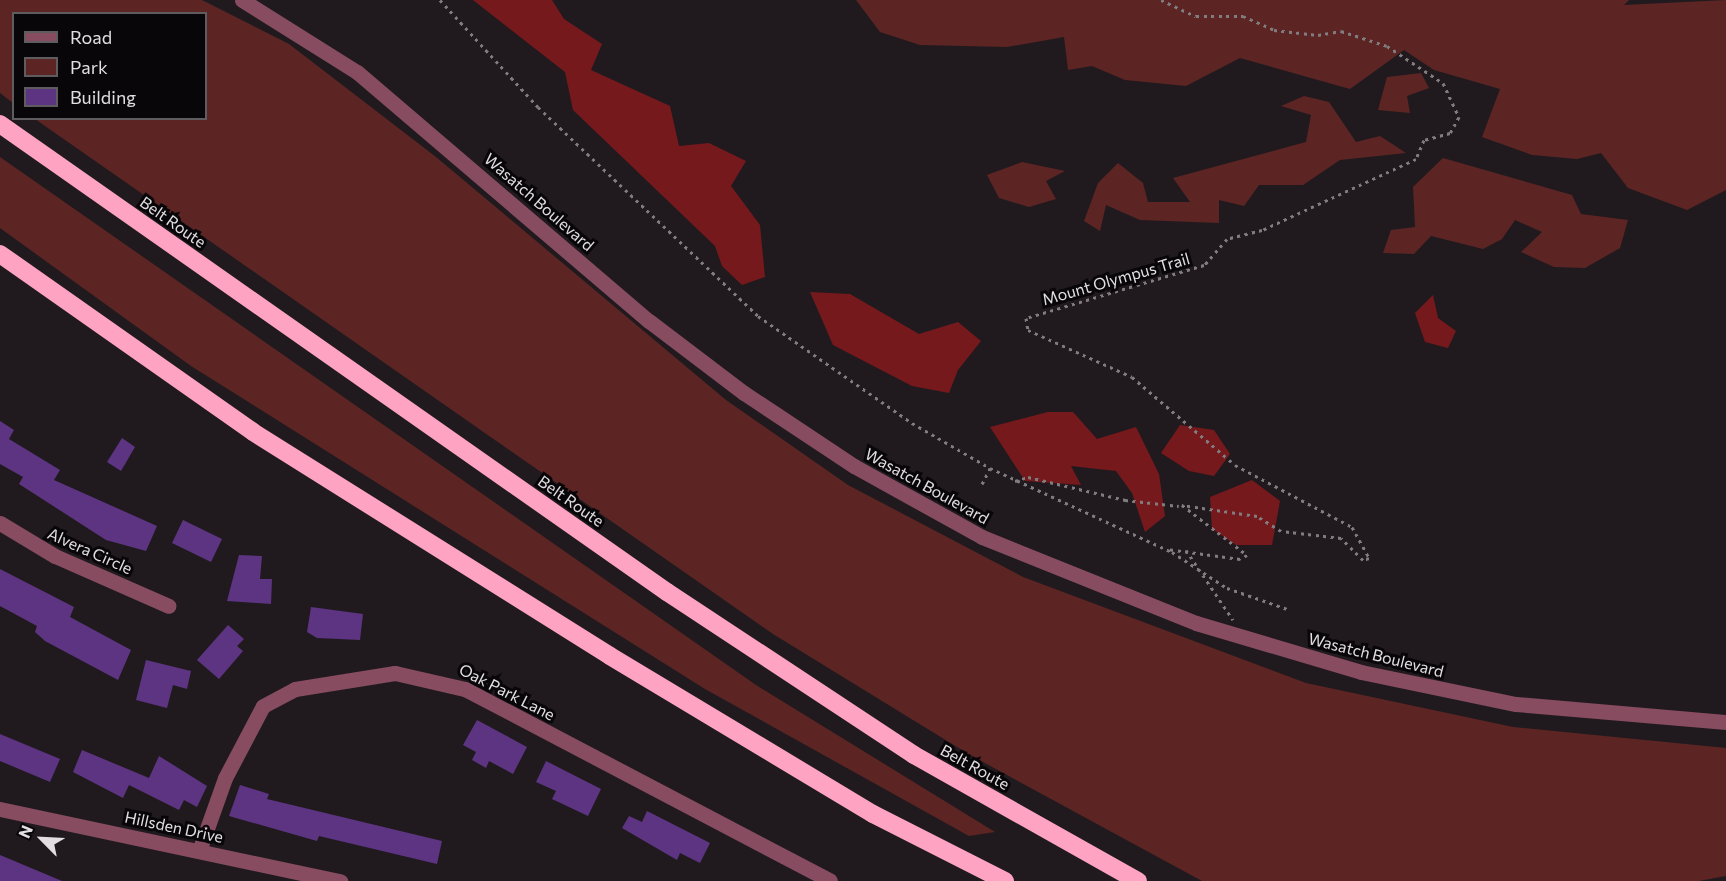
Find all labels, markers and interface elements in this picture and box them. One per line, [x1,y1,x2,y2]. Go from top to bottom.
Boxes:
legend [12,12,207,120]
text: Road [70,26,112,48]
text: Park [70,56,108,78]
text: Building [70,86,136,108]
street label: Wasatch Boulevard [480,149,598,255]
street label: Belt Route [136,192,210,252]
street label: Mount Olympus Trail [1040,249,1192,309]
street label: Wasatch Boulevard [862,444,992,528]
street label: Belt Route [534,471,608,531]
street label: Alvera Circle [45,524,135,578]
street label: Wasatch Boulevard [1306,629,1446,681]
street label: Oak Park Lane [456,660,558,724]
street label: Belt Route [937,740,1013,794]
street label: Hillsden Drive [123,807,225,847]
north arrow [12,809,72,869]
text: N [14,822,36,841]

